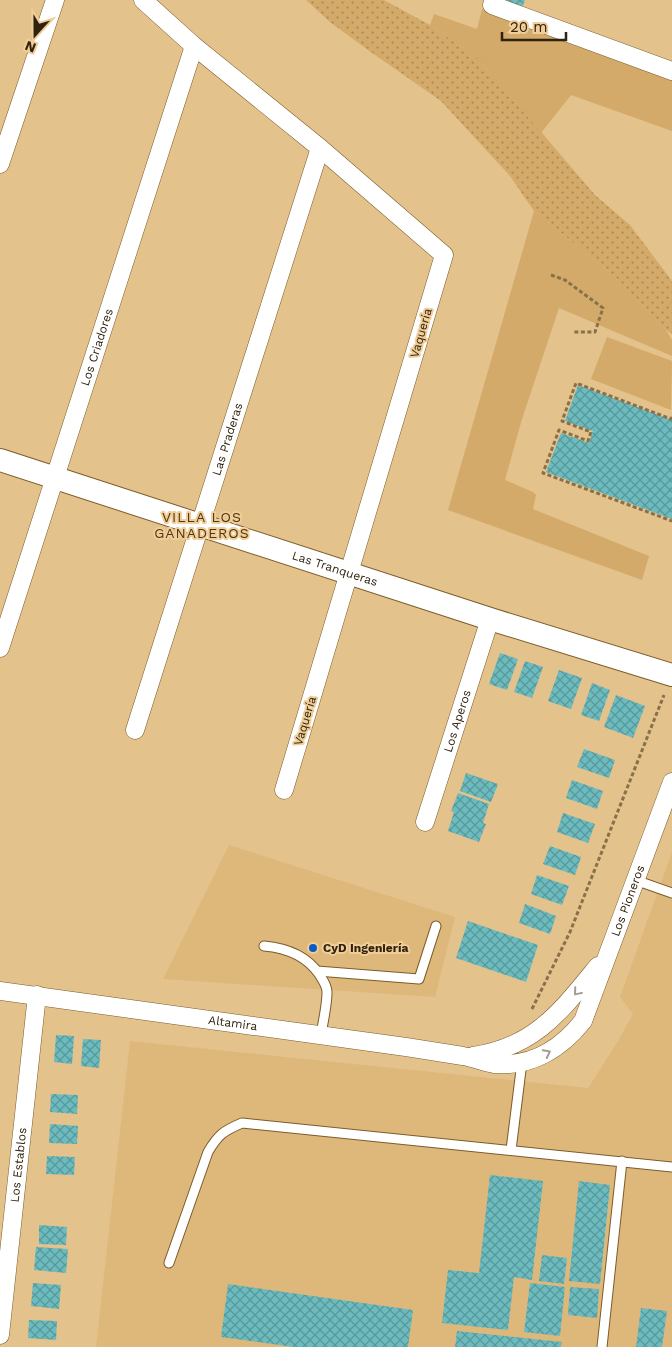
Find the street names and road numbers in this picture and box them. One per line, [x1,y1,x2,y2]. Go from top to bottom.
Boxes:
street label: Los Criadores [78,307,116,388]
street label: Vaquería [407,307,435,359]
street label: Las Praderas [209,401,246,477]
street label: Las Tranqueras [290,548,379,589]
street label: Los Aperos [441,688,474,754]
street label: Vaquería [291,695,319,747]
street label: Los Pioneros [608,863,647,938]
street label: Altamira [207,1013,258,1033]
street label: Los Establos [7,1127,30,1203]

